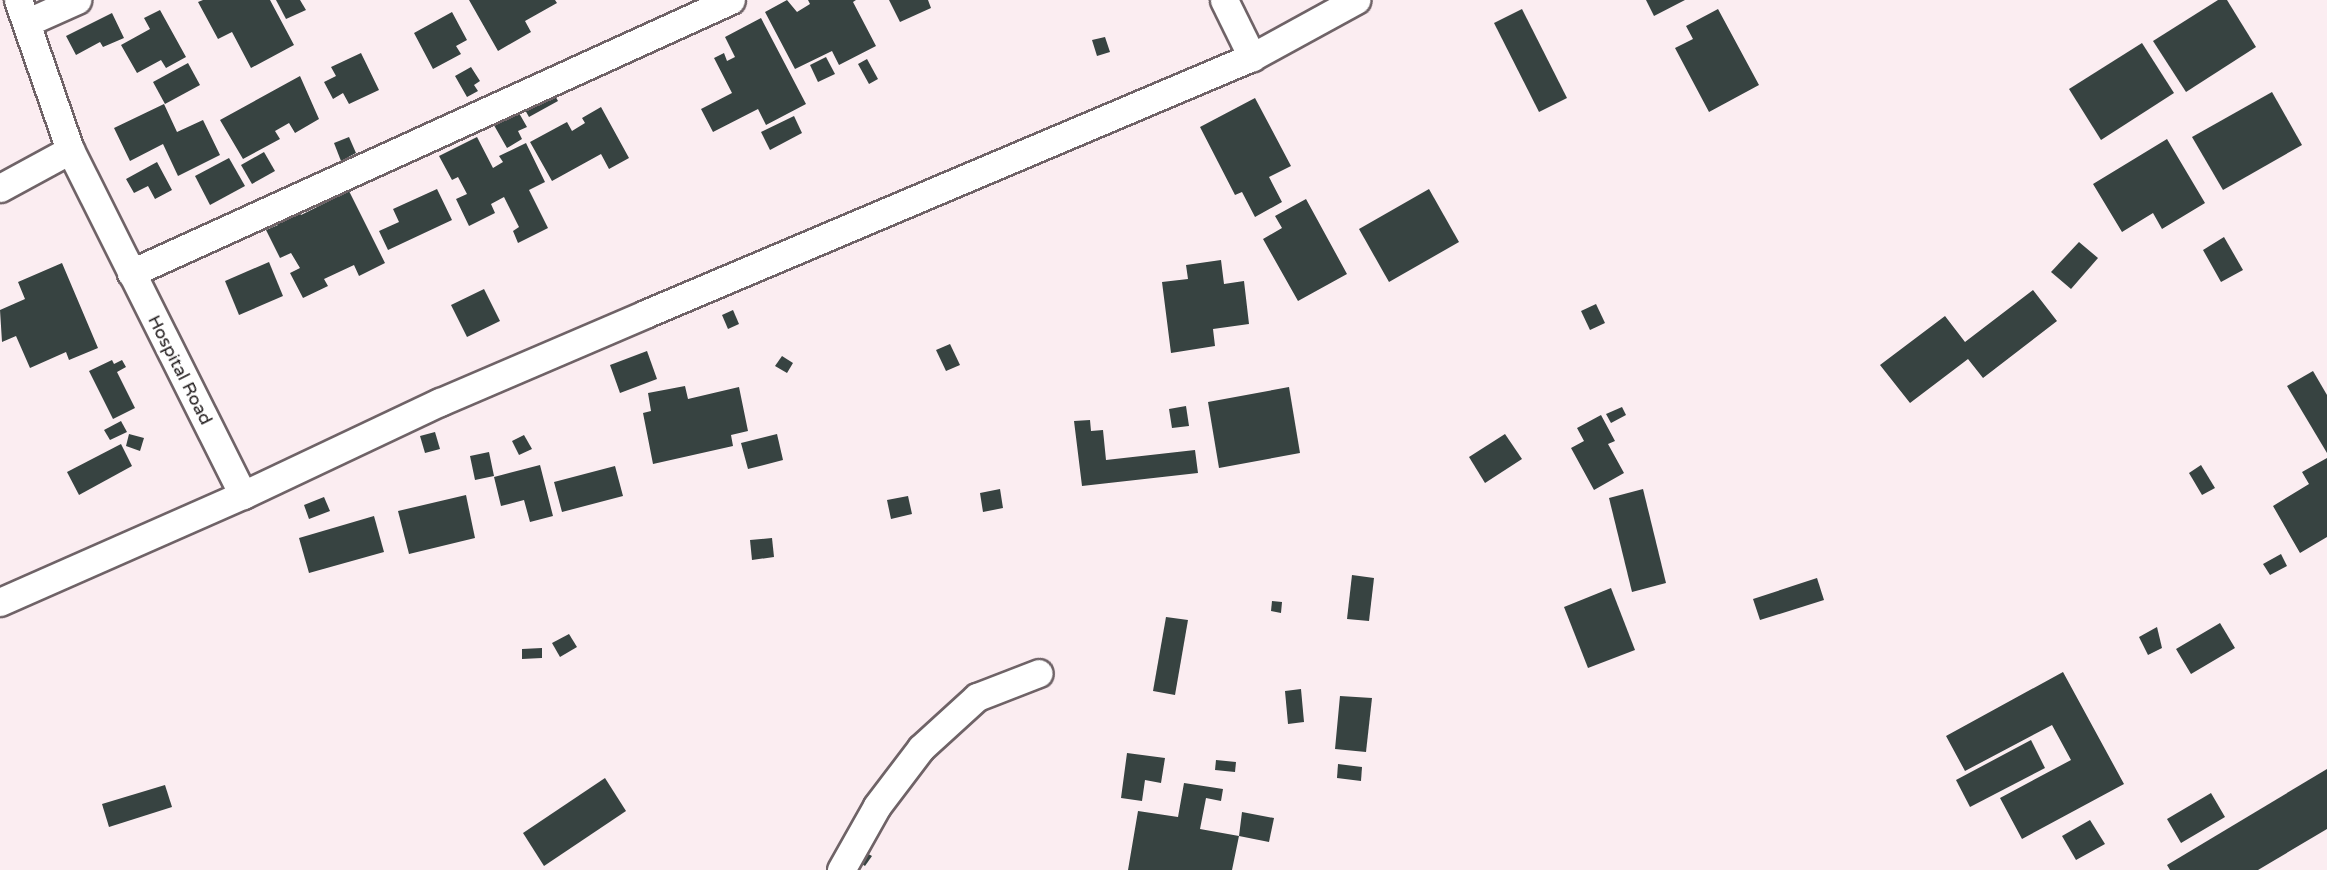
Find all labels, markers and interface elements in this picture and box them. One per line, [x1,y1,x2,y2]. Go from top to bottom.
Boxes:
street label: Hospital Road [143,312,217,428]

